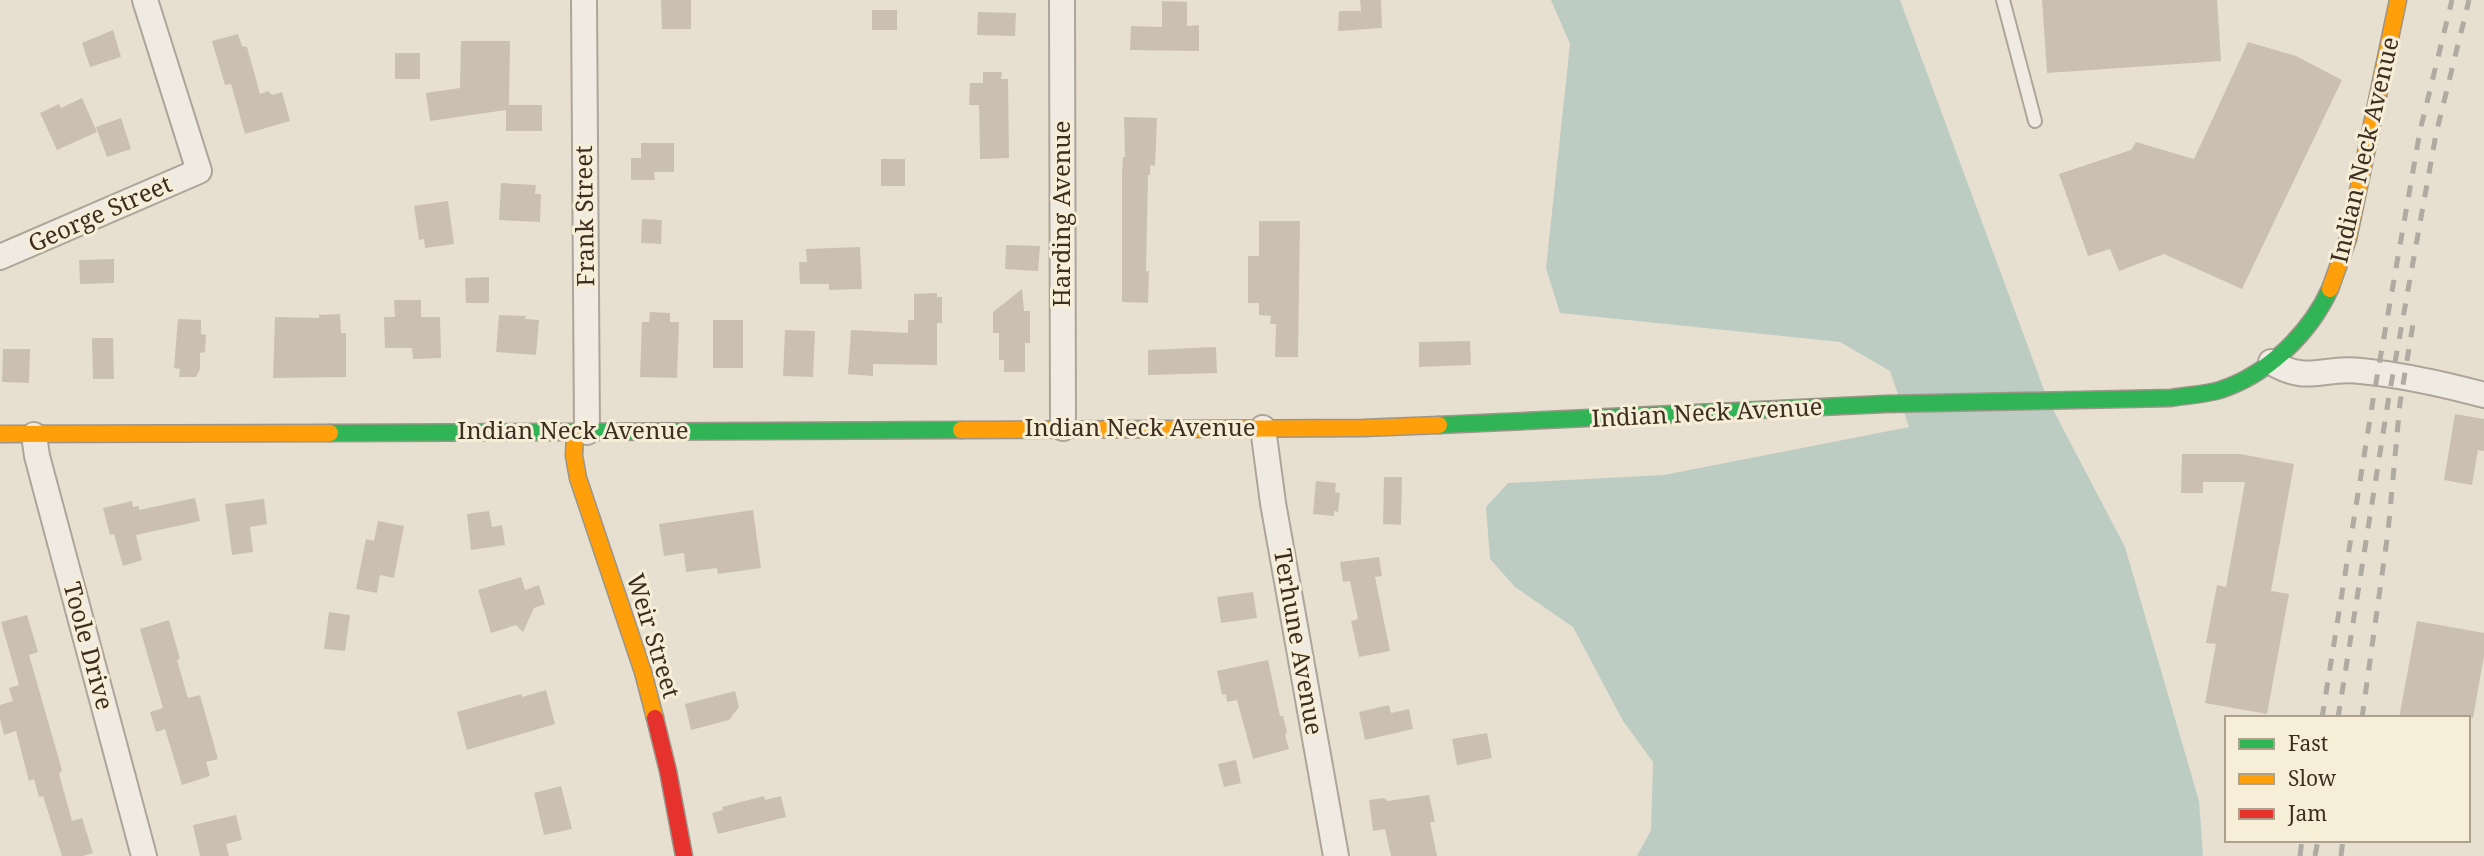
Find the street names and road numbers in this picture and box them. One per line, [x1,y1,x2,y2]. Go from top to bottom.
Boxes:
street label: Indian Neck Avenue [2321,33,2406,266]
street label: Harding Avenue [1044,121,1077,307]
street label: Frank Street [566,145,601,287]
street label: George Street [22,166,176,259]
street label: Indian Neck Avenue [1591,389,1823,434]
street label: Indian Neck Avenue [1025,410,1255,443]
street label: Indian Neck Avenue [458,413,688,446]
street label: Terhune Avenue [1267,546,1332,737]
street label: Weir Street [620,569,689,702]
street label: Toole Drive [57,578,122,713]

